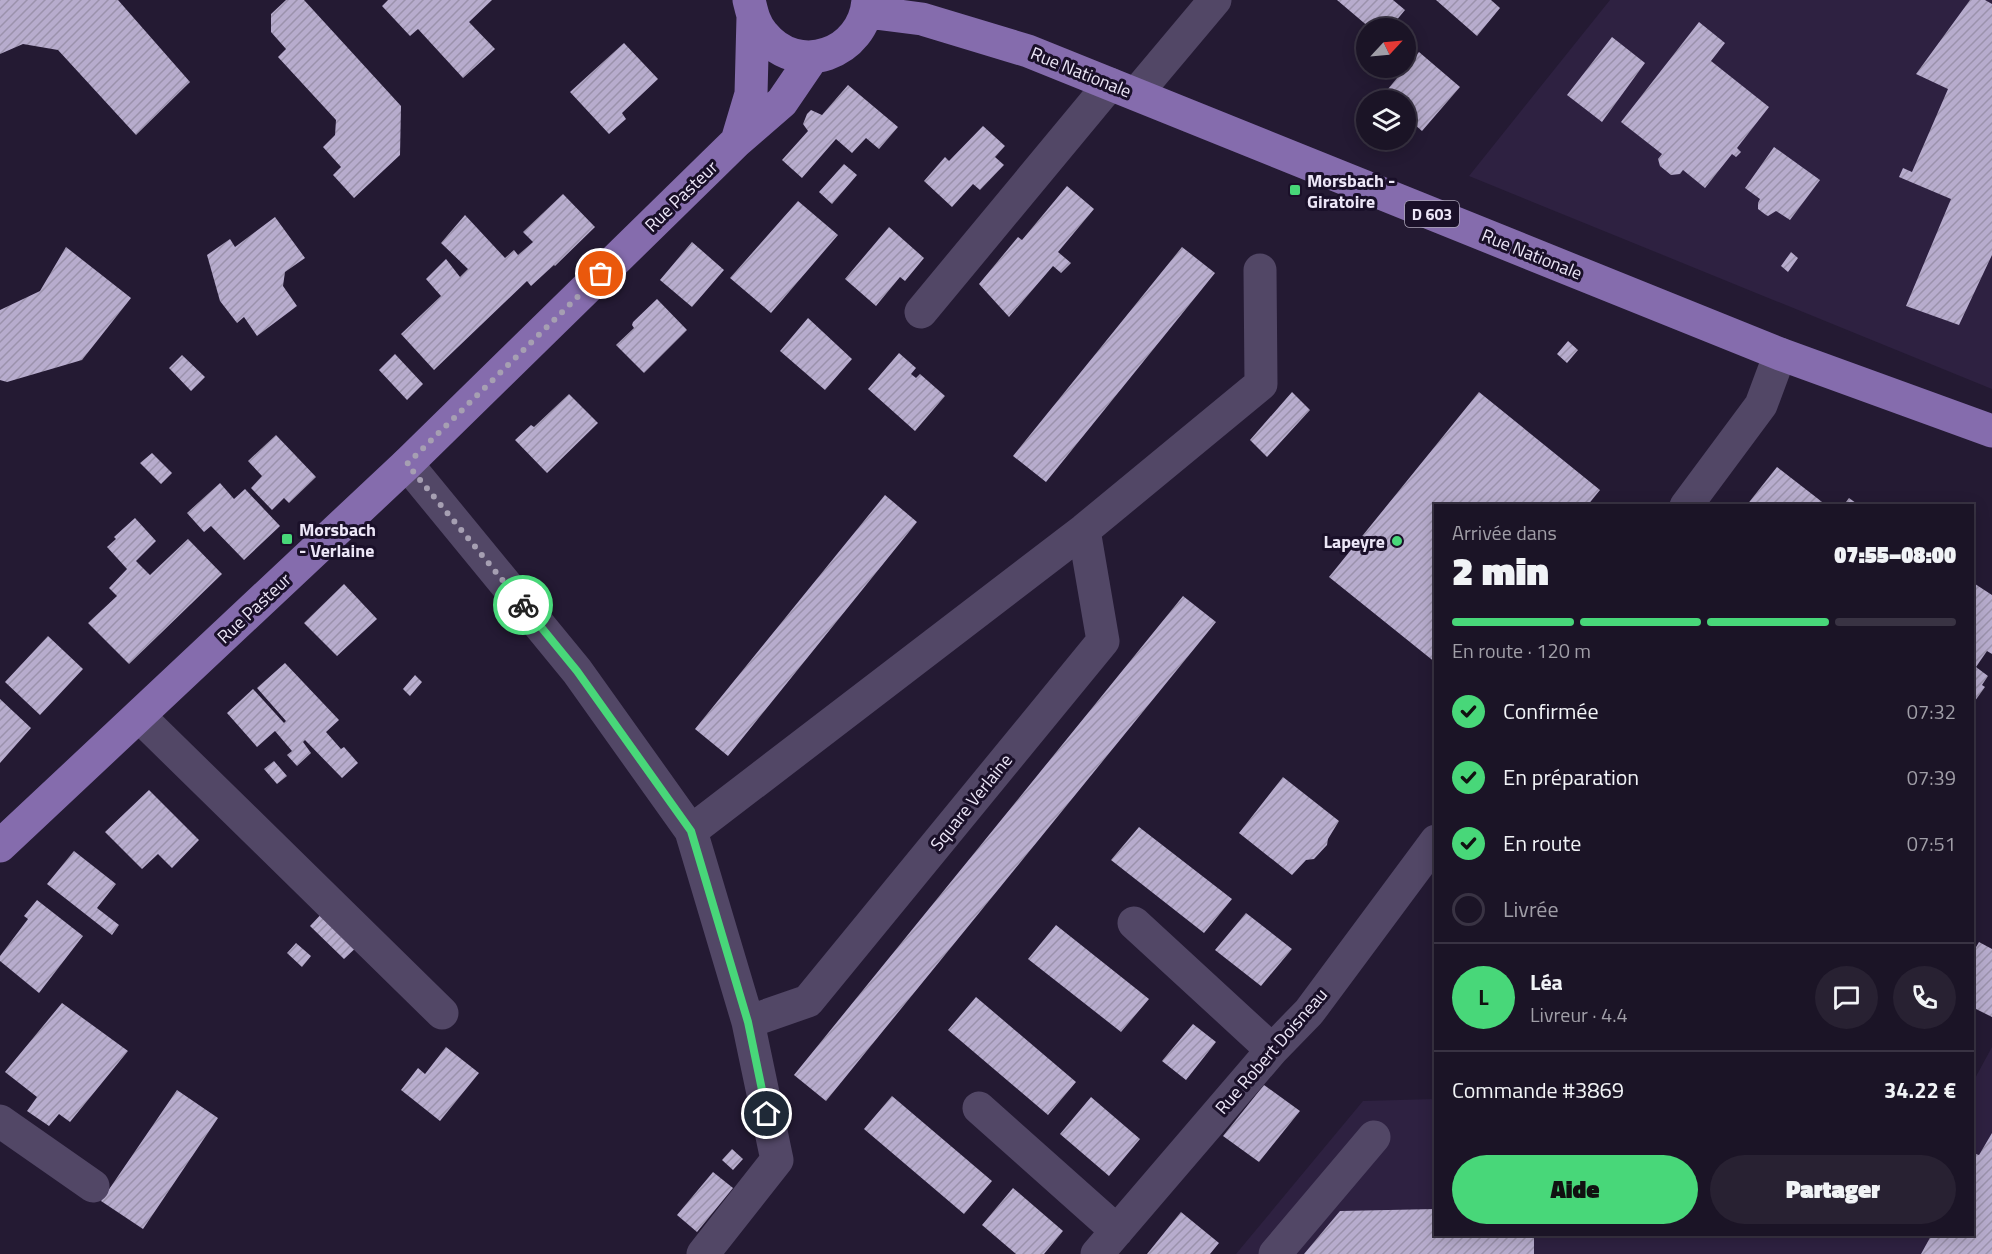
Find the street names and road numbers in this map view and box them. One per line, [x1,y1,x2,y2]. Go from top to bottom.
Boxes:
street label: Rue Nationale [1027,40,1135,104]
street label: Rue Pasteur [638,154,724,238]
road number: D 603 [1405,201,1459,227]
street label: Rue Nationale [1478,222,1586,286]
street label: Rue Pasteur [211,566,297,650]
street label: Square Verlaine [923,748,1019,856]
street label: Rue Robert Doisneau [1208,982,1334,1120]

